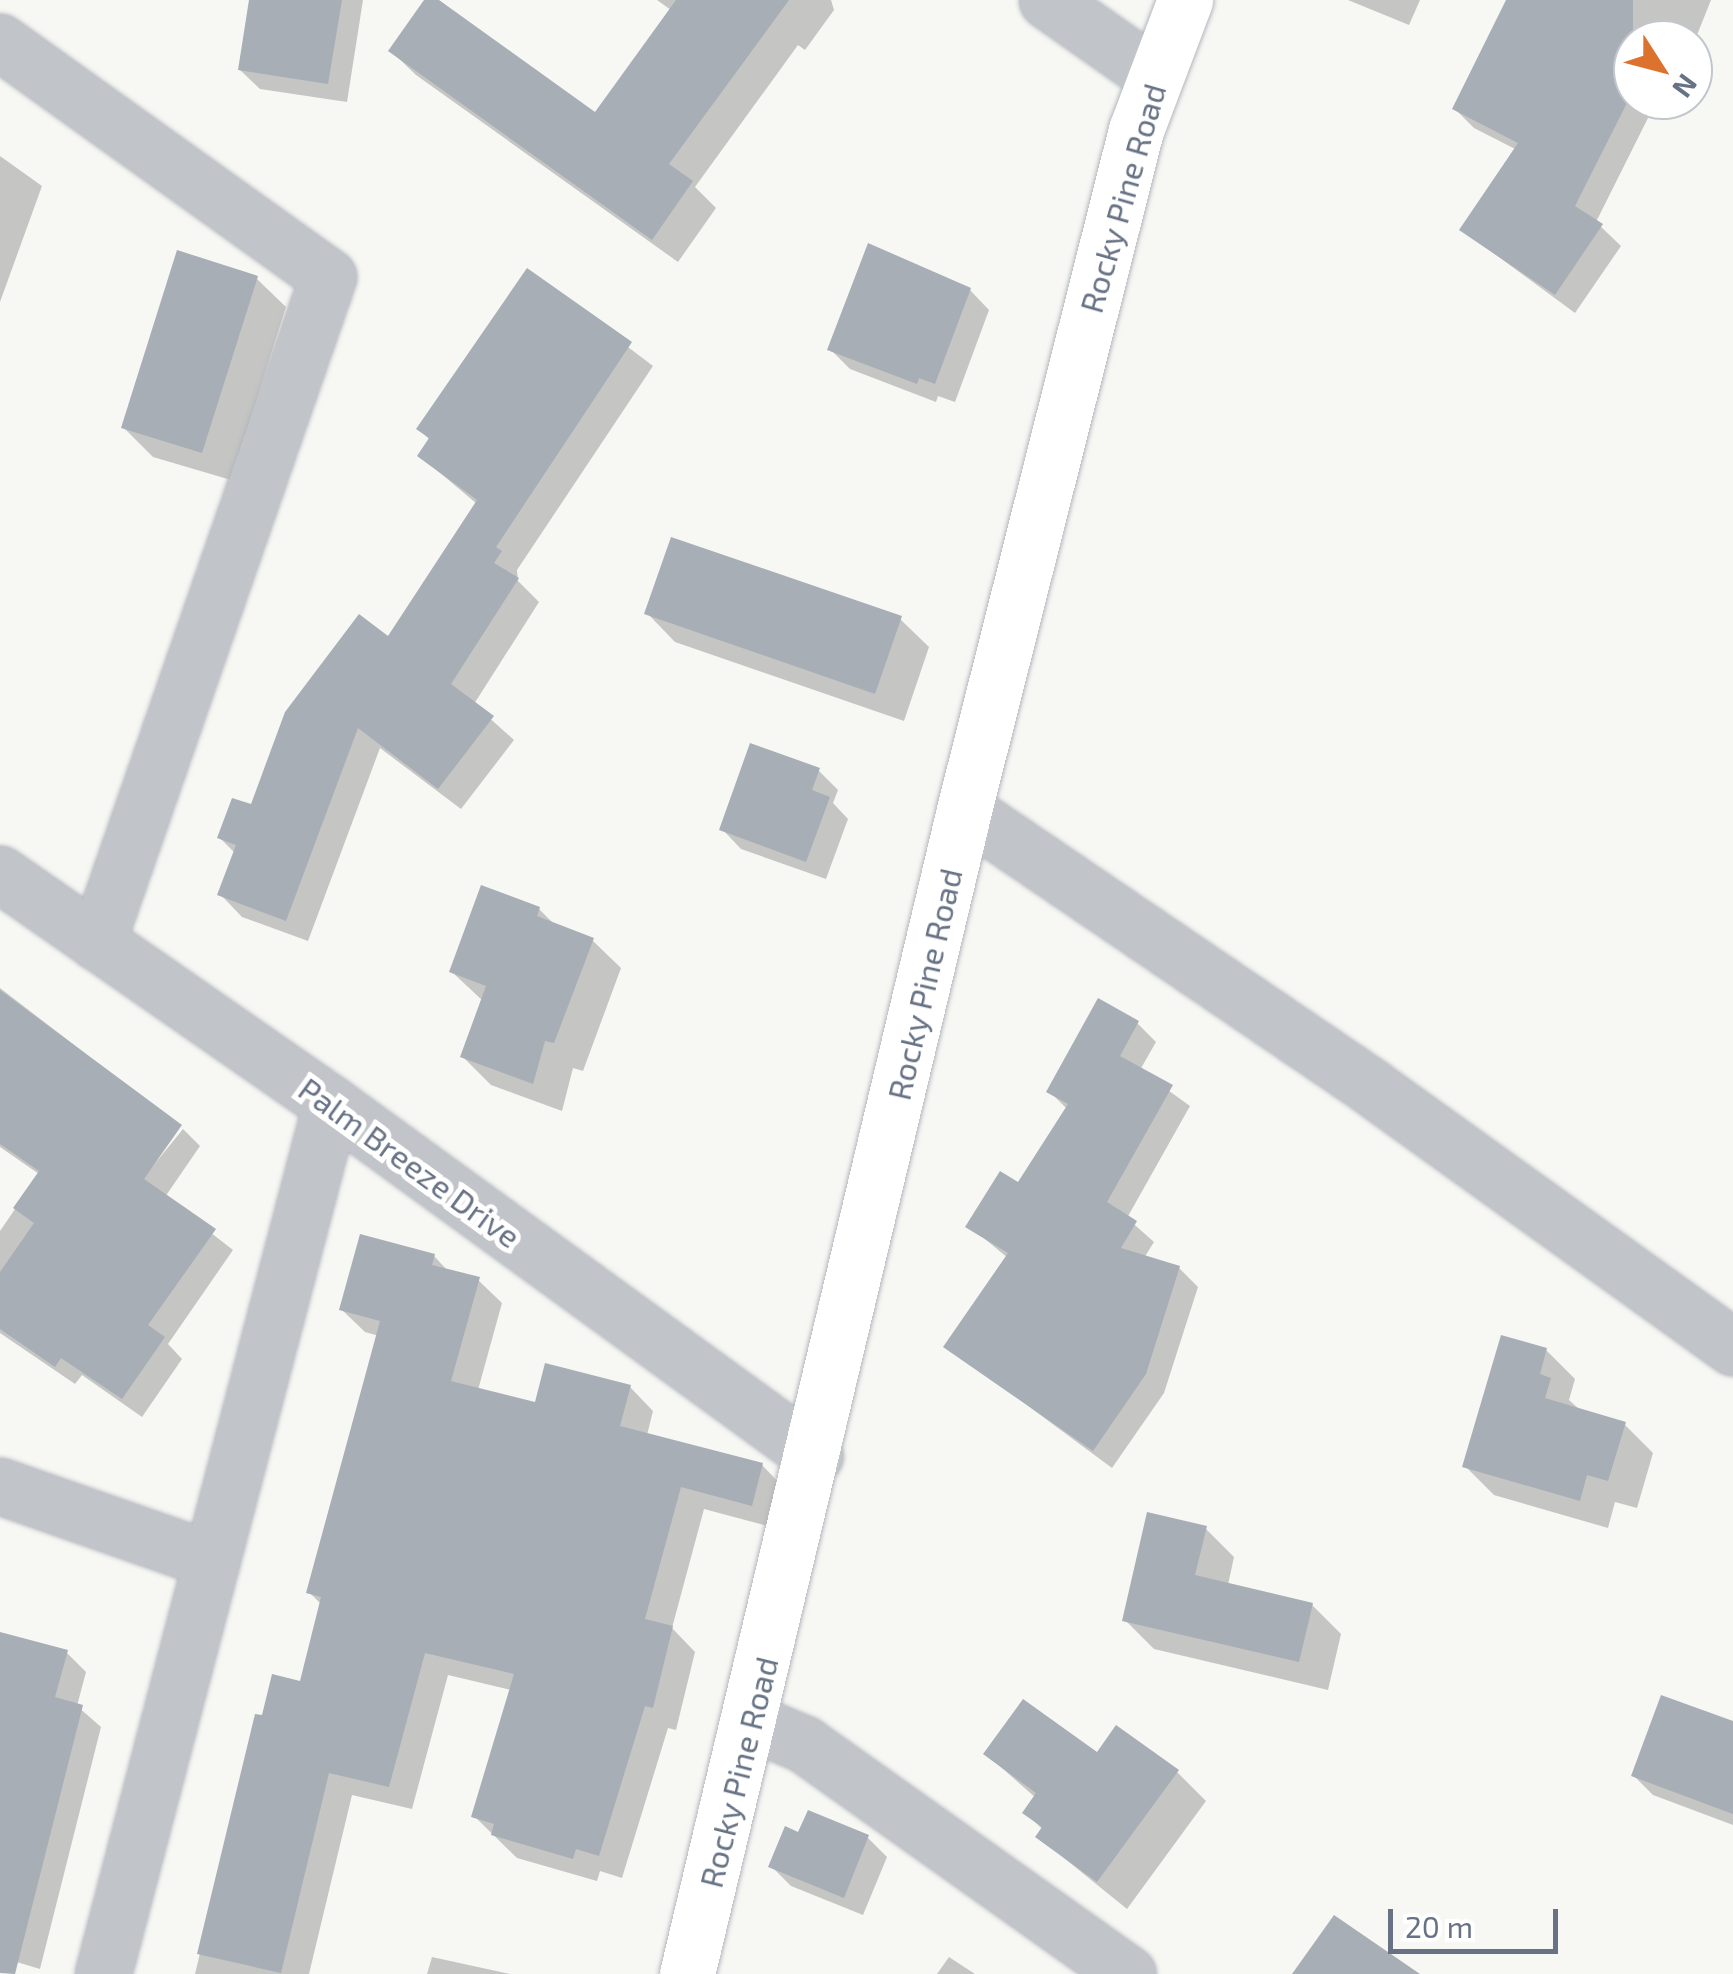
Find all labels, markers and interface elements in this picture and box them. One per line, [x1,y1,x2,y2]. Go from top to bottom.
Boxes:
north arrow [1613,20,1713,120]
text: N [1666,68,1705,105]
street label: Rocky Pine Road [1071,79,1173,317]
street label: Rocky Pine Road [879,864,969,1104]
street label: Palm Breeze Drive [292,1069,528,1255]
street label: Rocky Pine Road [691,1652,785,1892]
scale bar [1393,1889,1563,1951]
text: 20 m [1405,1908,1473,1944]

